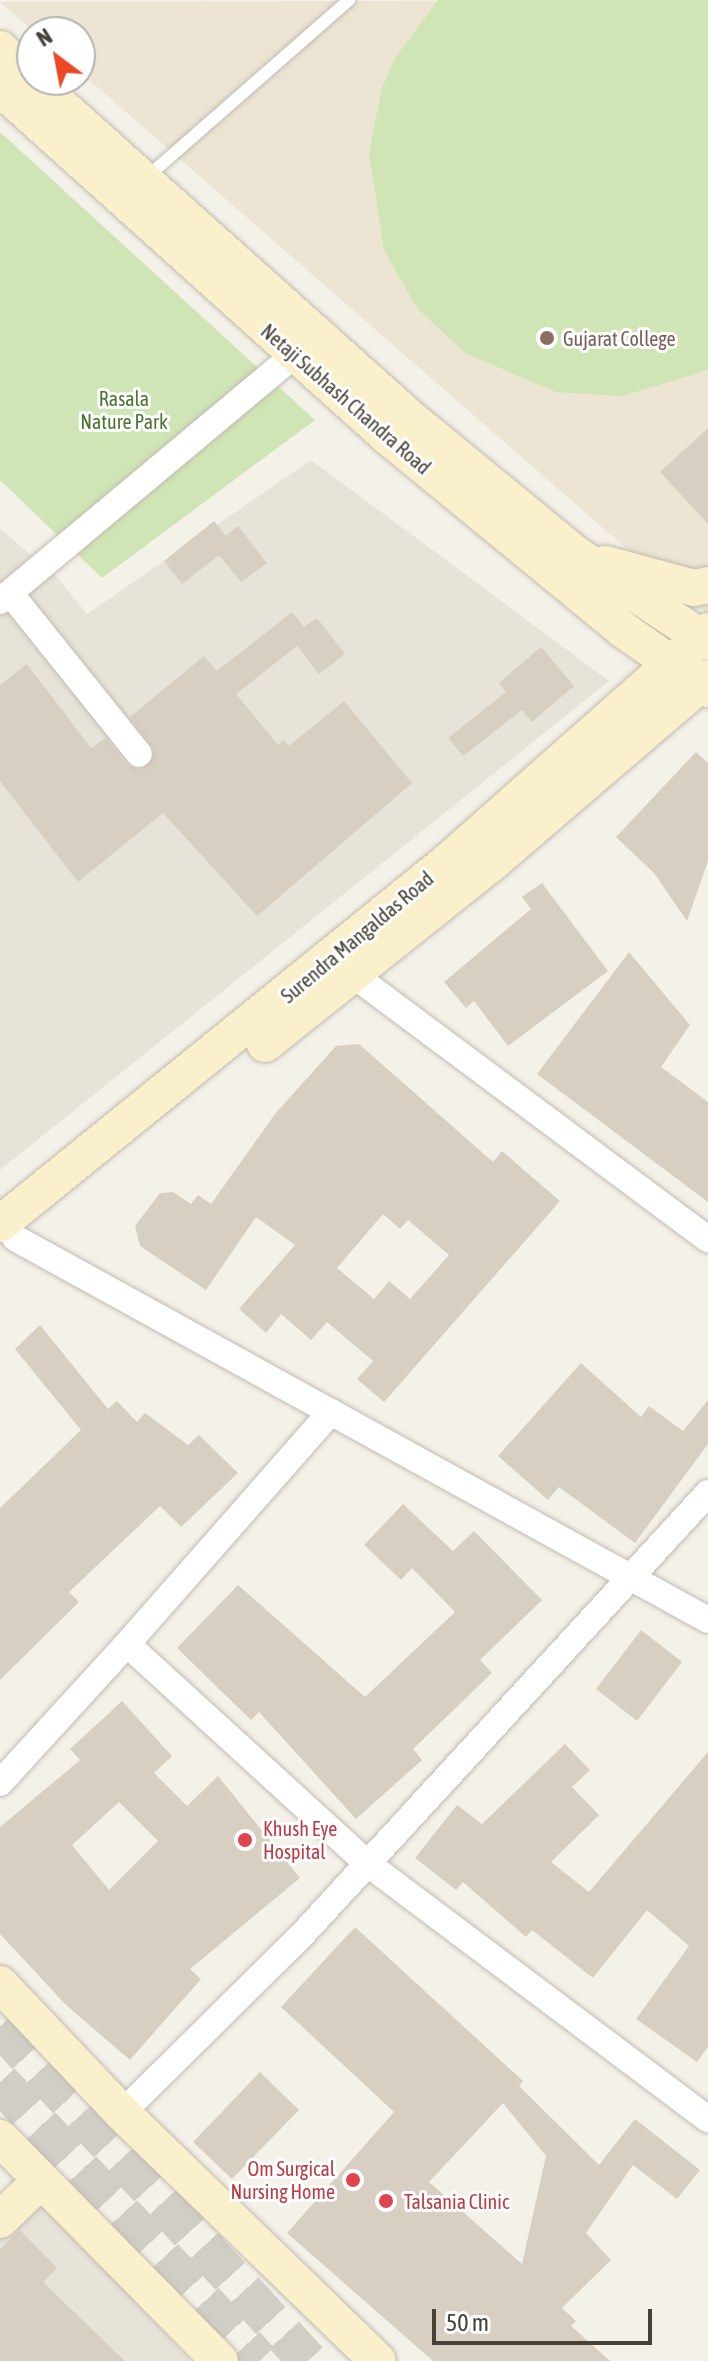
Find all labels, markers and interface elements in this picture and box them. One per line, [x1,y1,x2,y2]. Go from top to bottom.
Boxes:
north arrow [16,16,96,96]
text: N [32,23,57,52]
street label: Netaji Subhash Chandra Road [256,319,436,479]
place label: Gujarat College [563,326,676,350]
marker: Gujarat College [538,329,556,347]
park label: Rasala Nature Park [80,386,168,433]
street label: Surendra Mangaldas Road [276,866,438,1008]
place label: Khush Eye Hospital [263,1816,337,1863]
marker: Khush Eye Hospital [234,1829,256,1851]
place label: Om Surgical Nursing Home [230,2156,335,2203]
marker: Om Surgical Nursing Home [342,2169,364,2191]
place label: Talsania Clinic [404,2189,509,2213]
marker: Talsania Clinic [375,2190,397,2212]
scale bar [436,2293,656,2343]
text: 50 m [446,2309,489,2336]

